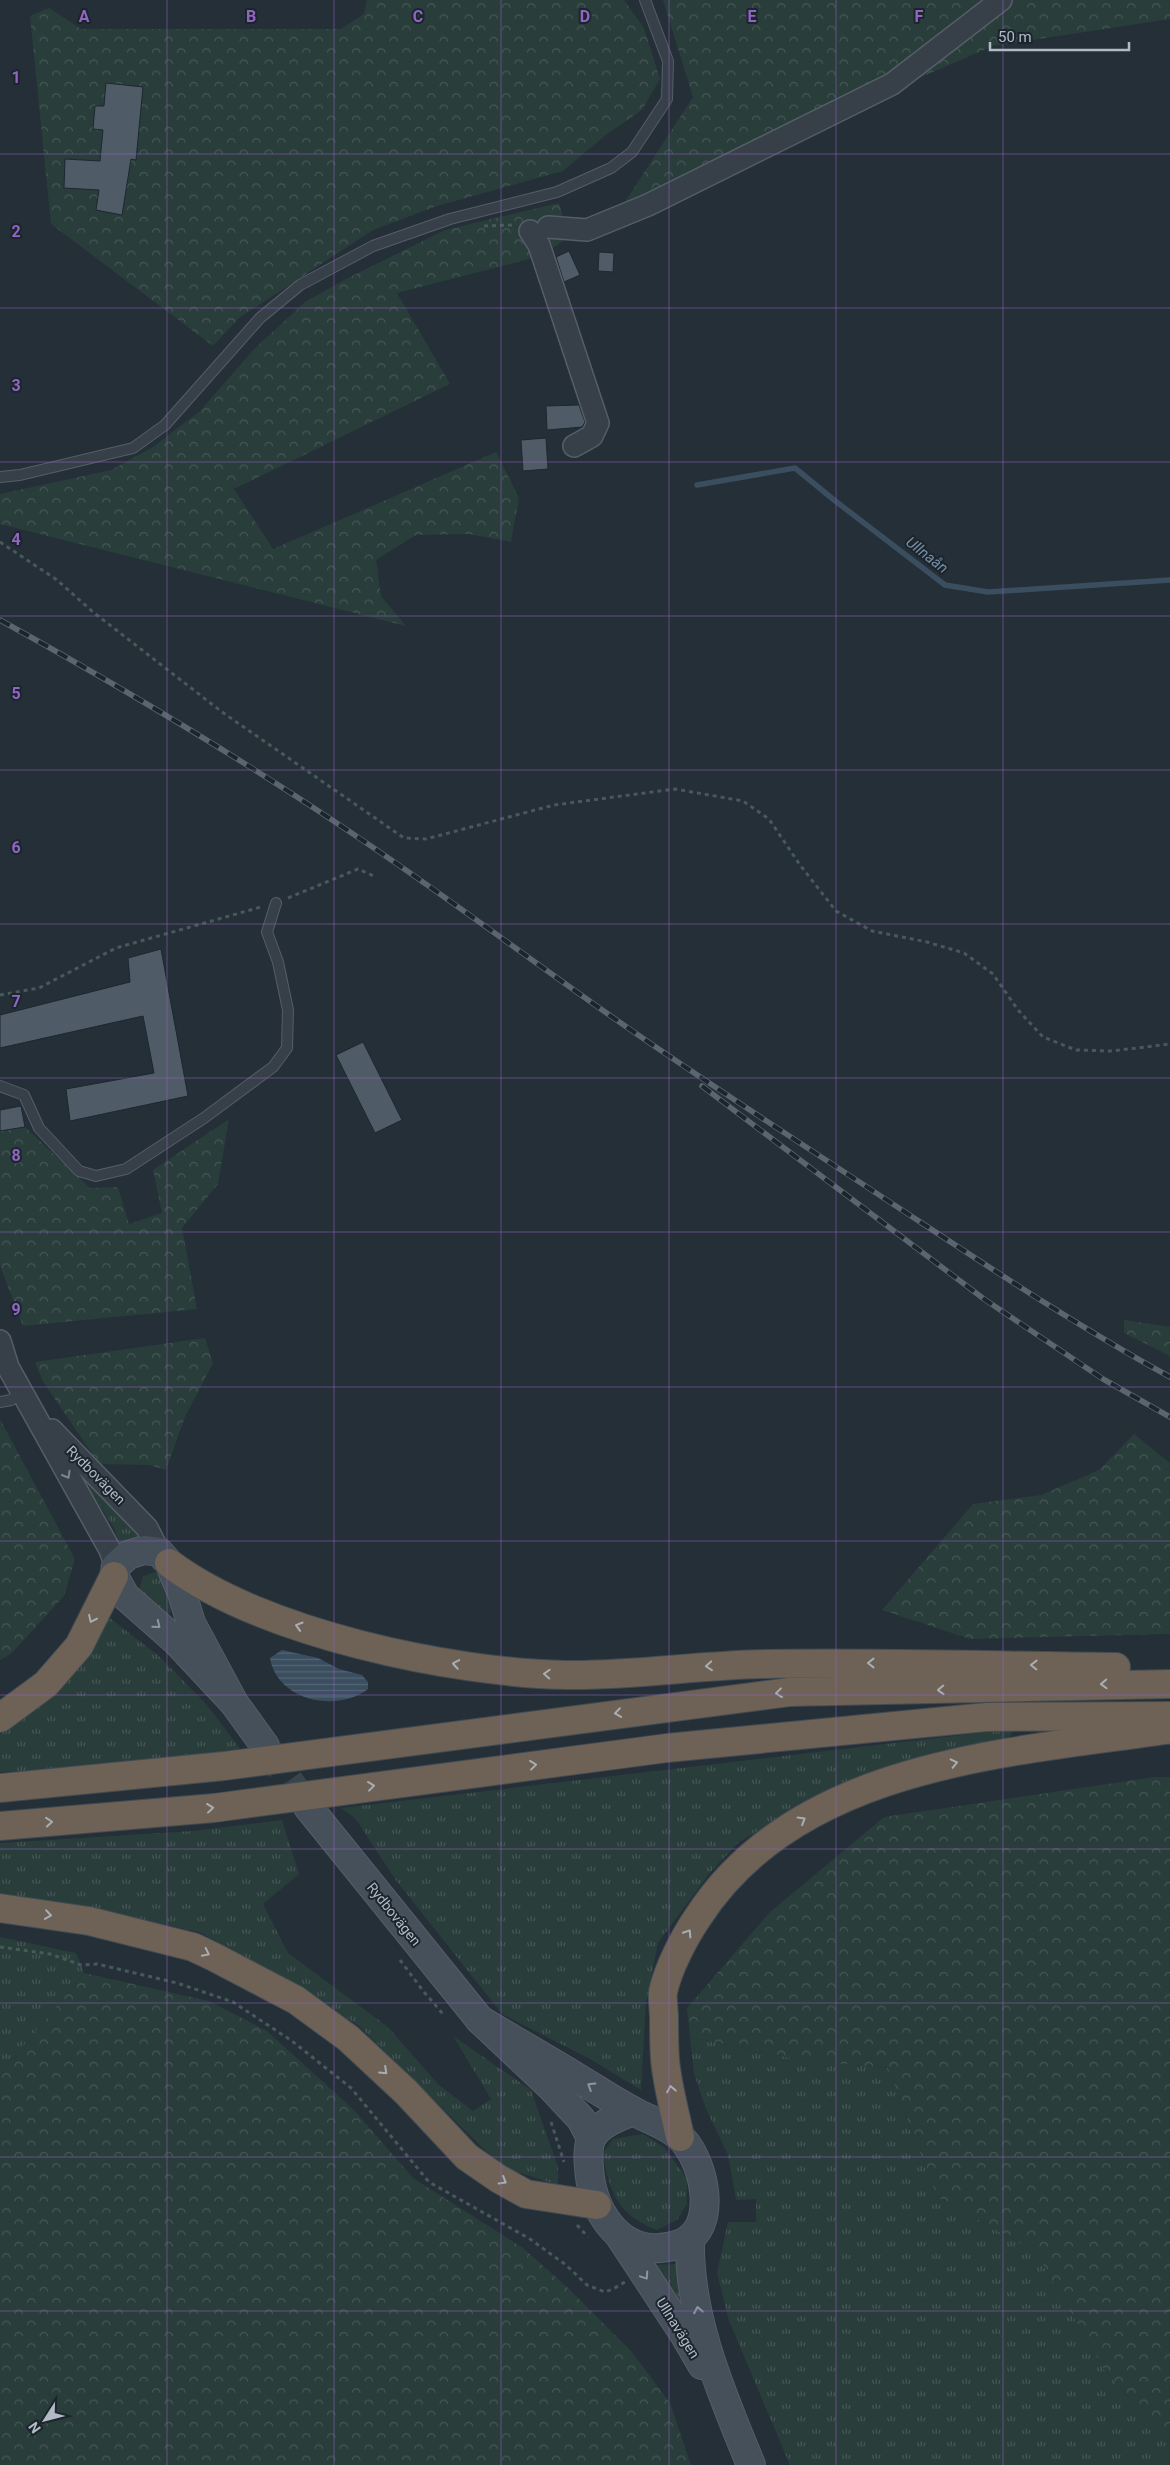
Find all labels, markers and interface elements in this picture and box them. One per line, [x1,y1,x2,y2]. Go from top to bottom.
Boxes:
text: A [79,7,90,26]
text: B [246,7,256,26]
text: C [413,7,423,26]
text: D [580,7,590,26]
text: E [748,7,757,26]
text: F [915,7,924,26]
scale bar [990,20,1129,52]
text: 50 m [998,28,1032,46]
text: 1 [11,68,21,87]
text: 2 [11,222,21,241]
text: 3 [11,376,21,395]
text: 4 [11,530,21,549]
water label: Ullnaån [902,533,952,577]
text: 5 [11,684,21,703]
text: 6 [11,838,21,857]
text: 7 [11,992,21,1011]
text: 8 [11,1146,21,1165]
text: 9 [11,1300,21,1319]
street label: Rydbovägen [63,1442,129,1508]
one-way arrow [61,1469,71,1478]
one-way arrow [88,1614,98,1623]
one-way arrow [151,1619,160,1628]
one-way arrow [295,1621,303,1631]
one-way arrow [867,1658,875,1668]
one-way arrow [452,1660,461,1670]
one-way arrow [705,1660,713,1671]
one-way arrow [1030,1660,1038,1670]
one-way arrow [542,1669,550,1680]
one-way arrow [1100,1679,1108,1690]
one-way arrow [937,1685,945,1695]
one-way arrow [775,1687,783,1698]
one-way arrow [613,1707,621,1718]
one-way arrow [949,1758,958,1769]
one-way arrow [529,1760,537,1771]
one-way arrow [368,1781,376,1792]
one-way arrow [207,1803,215,1814]
one-way arrow [45,1816,53,1827]
one-way arrow [797,1817,806,1827]
street label: Rydbovägen [364,1879,424,1949]
one-way arrow [44,1910,53,1920]
one-way arrow [682,1929,691,1938]
one-way arrow [201,1947,210,1957]
one-way arrow [378,2065,387,2074]
one-way arrow [588,2082,597,2092]
one-way arrow [666,2085,676,2094]
one-way arrow [497,2175,506,2185]
one-way arrow [639,2271,649,2280]
street label: Ullnavägen [653,2295,703,2361]
one-way arrow [693,2306,703,2315]
north arrow [20,2395,70,2445]
text: N [25,2419,44,2436]

